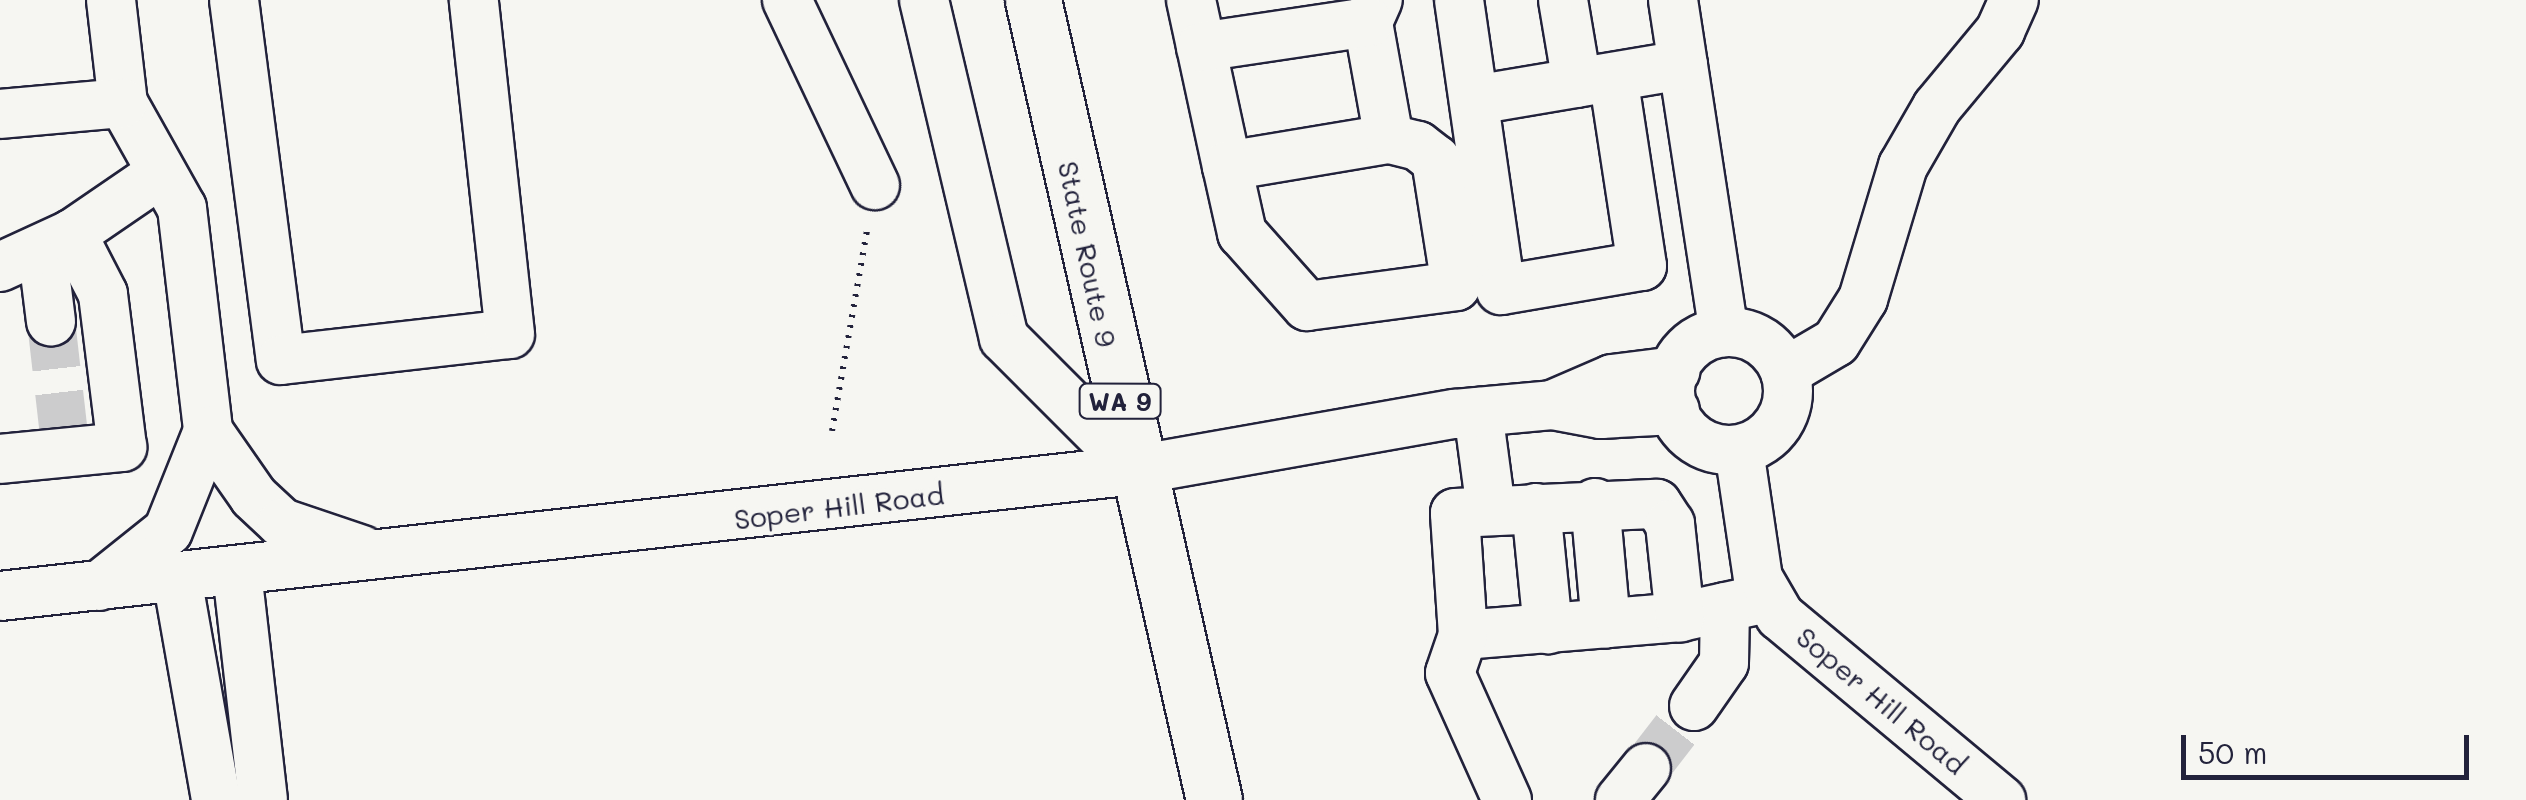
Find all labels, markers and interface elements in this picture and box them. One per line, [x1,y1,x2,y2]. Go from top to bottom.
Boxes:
street label: State Route 9 [1052,158,1124,350]
road number: WA 9 [1078,381,1162,421]
street label: Soper Hill Road [732,476,946,536]
street label: Soper Hill Road [1790,619,1974,781]
scale bar [2186,715,2474,777]
text: 50 m [2198,732,2268,772]

